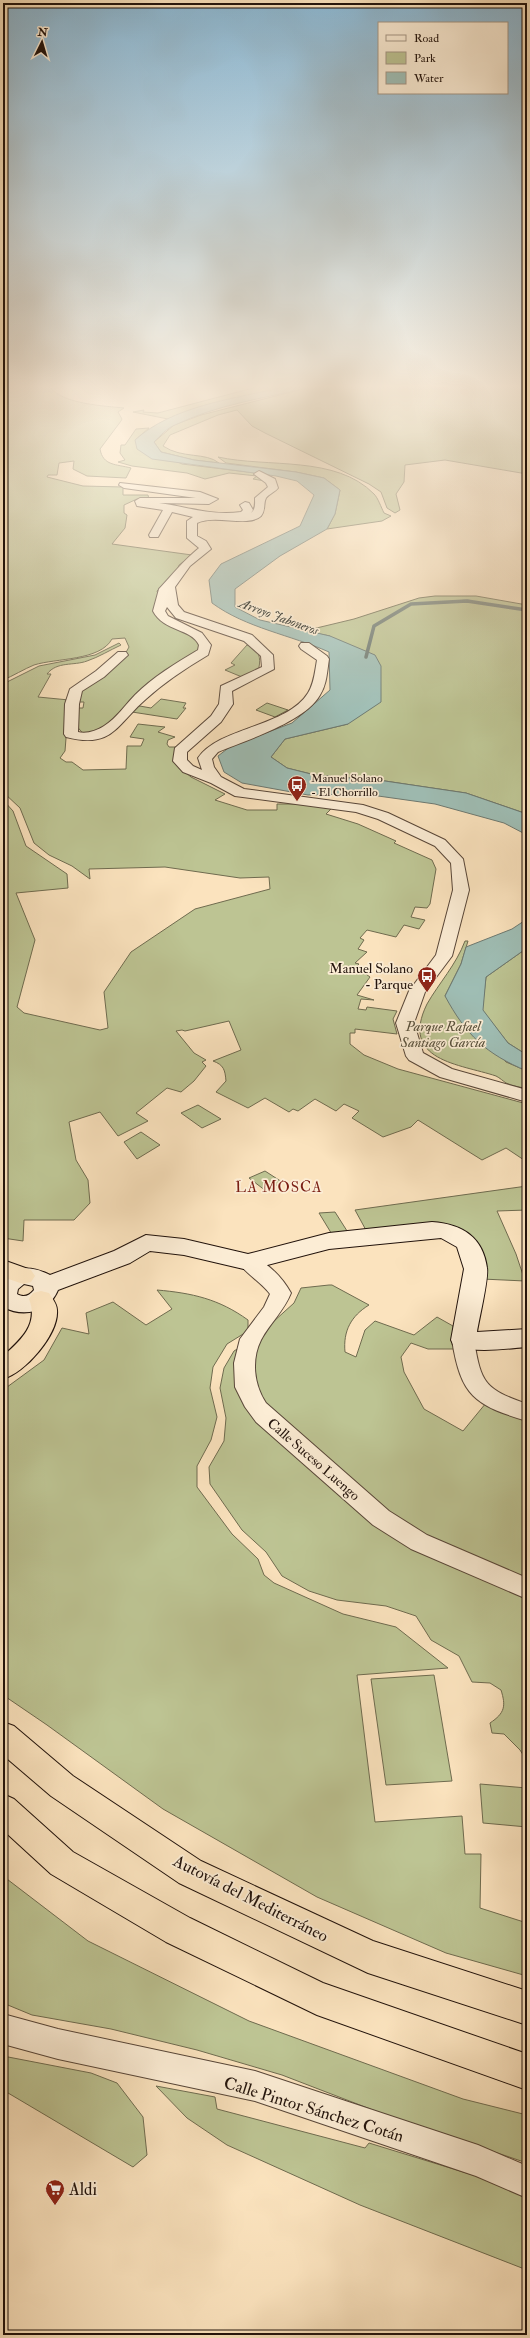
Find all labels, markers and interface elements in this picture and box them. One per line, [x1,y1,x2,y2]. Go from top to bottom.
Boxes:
north arrow [22,22,62,62]
legend [378,22,508,94]
text: N [36,26,49,40]
text: Road [414,31,439,46]
text: Park [414,51,436,66]
text: Water [413,71,444,86]
water label: Arroyo Jaboneros [235,594,321,639]
place label: Manuel Solano - El Chorrillo [311,771,383,800]
bus stop icon: Manuel Solano - El Chorrillo [286,774,308,802]
place label: Manuel Solano - Parque [329,960,413,993]
bus stop icon: Manuel Solano - Parque [416,965,438,993]
park label: Parque Rafael Santiago García [400,1018,486,1051]
district label: LA MOSCA [235,1178,323,1197]
street label: Calle Suceso Luengo [264,1415,364,1504]
street label: Autovía del Mediterráneo [169,1850,332,1947]
street label: Calle Pintor Sánchez Cotán [221,2072,407,2147]
supermarket icon: Aldi [44,2178,66,2206]
place label: Aldi [68,2179,97,2200]

